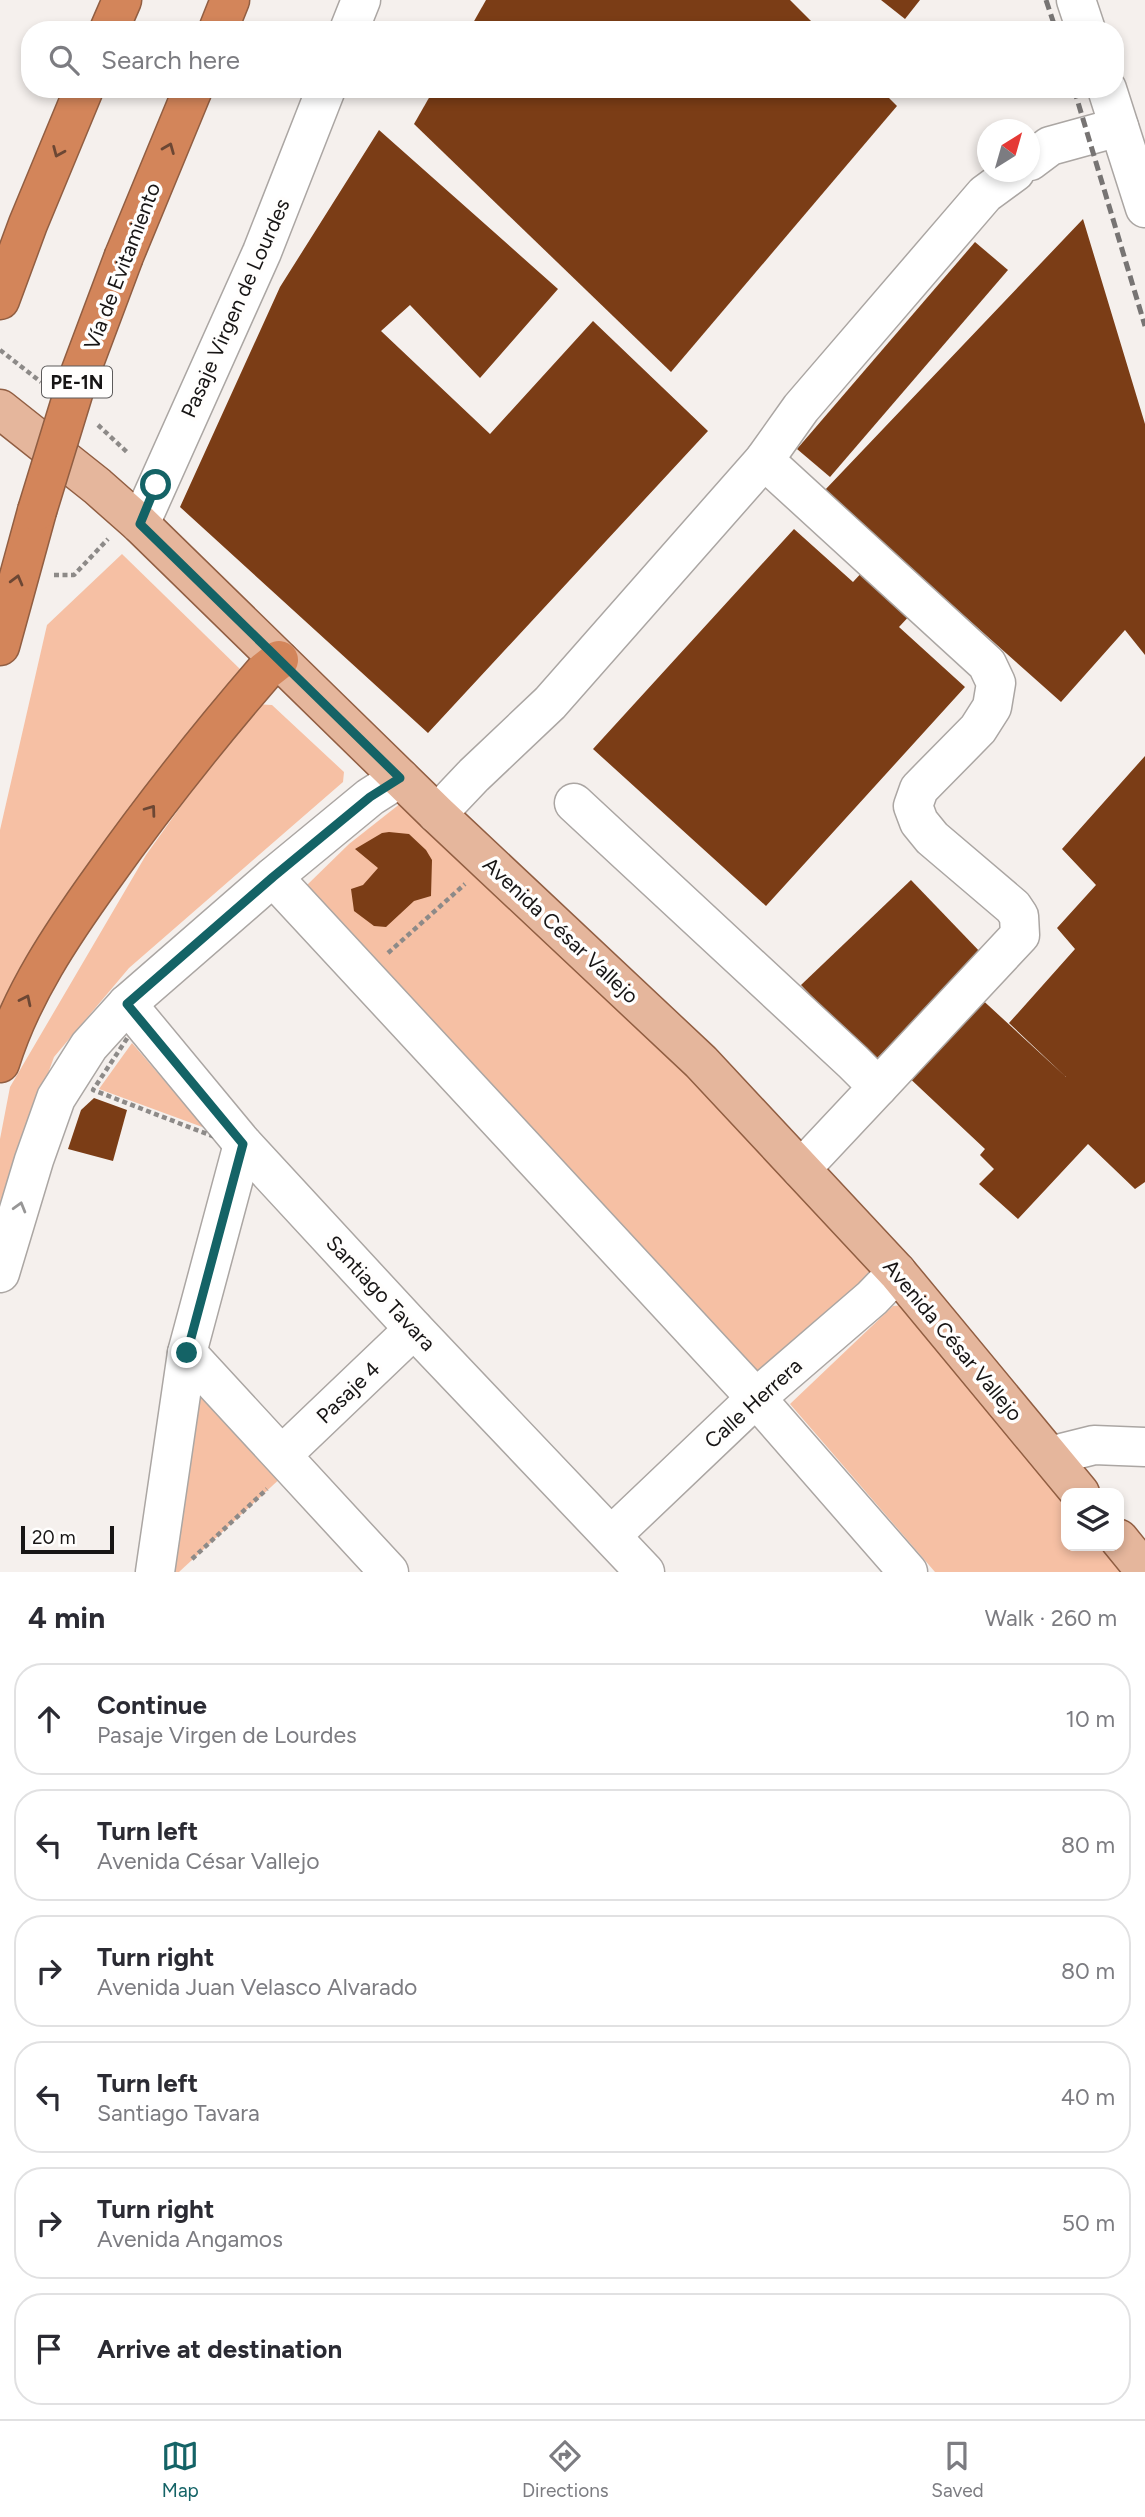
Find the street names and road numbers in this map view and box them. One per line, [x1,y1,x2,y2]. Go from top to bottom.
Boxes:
street label: Vía de Evitamiento [79,179,165,353]
street label: Pasaje Virgen de Lourdes [175,195,295,421]
road number: PE-1N [42,366,112,398]
street label: Avenida César Vallejo [478,852,644,1008]
street label: Santiago Tavara [321,1230,441,1356]
street label: Avenida César Vallejo [878,1254,1028,1426]
street label: Calle Herrera [699,1353,807,1453]
street label: Pasaje 4 [311,1356,385,1428]

